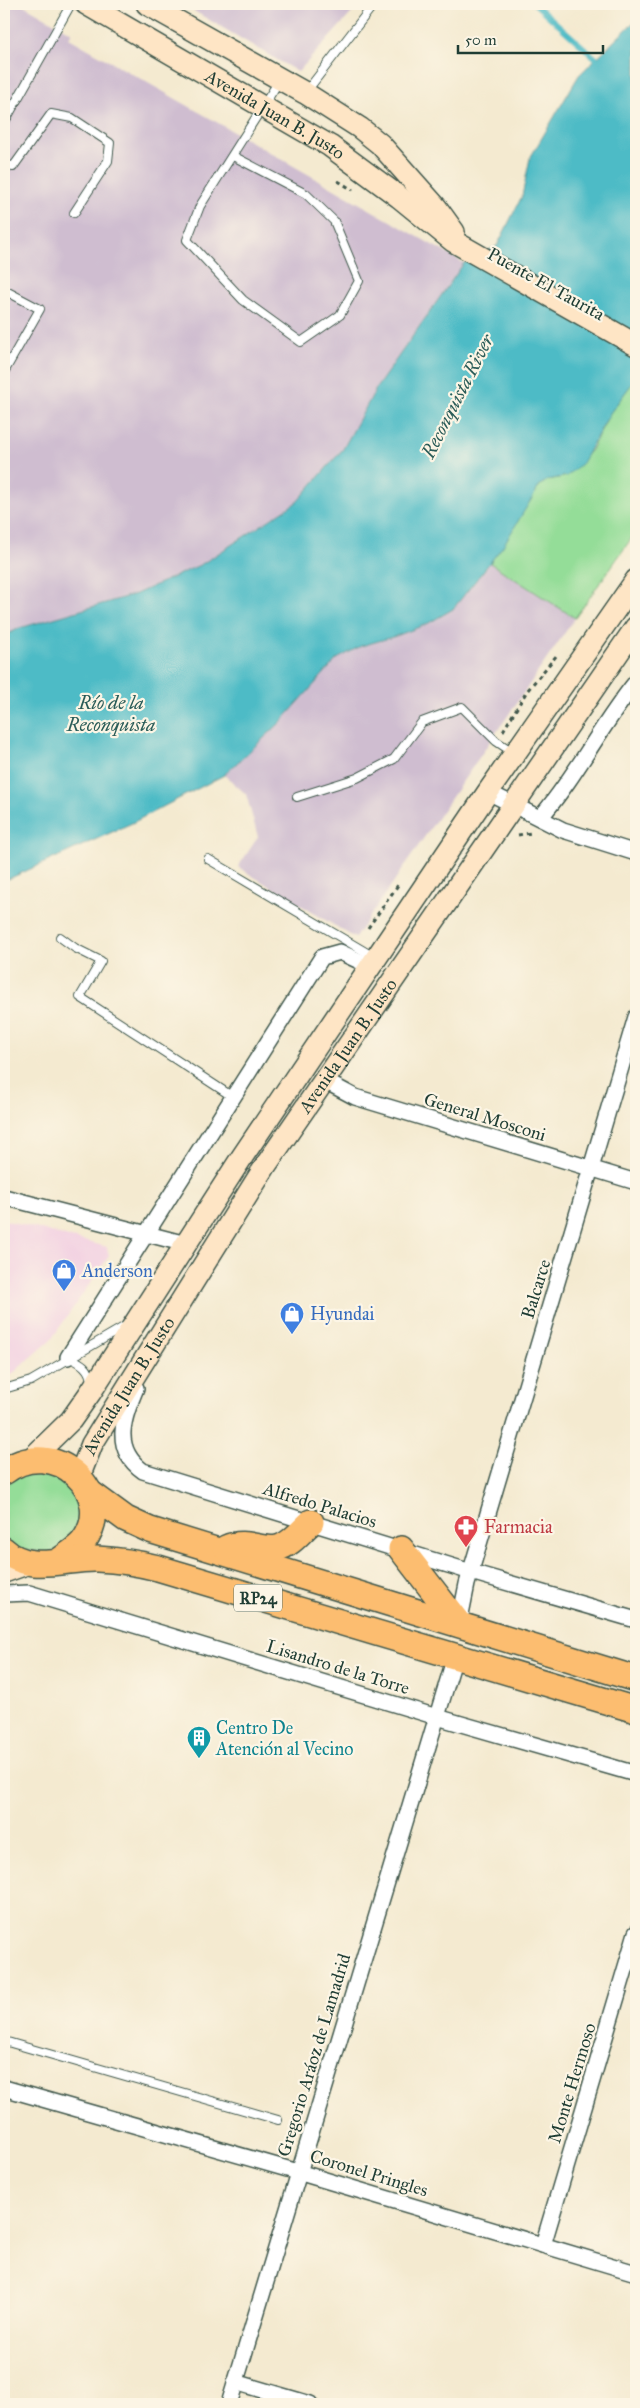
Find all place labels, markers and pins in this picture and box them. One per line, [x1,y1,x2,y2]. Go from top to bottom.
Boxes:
shop icon: Anderson [51,1258,77,1292]
place label: Anderson [81,1260,153,1282]
shop icon: Hyundai [279,1301,305,1335]
place label: Hyundai [310,1303,375,1325]
pharmacy icon: Farmacia [453,1514,479,1548]
place label: Farmacia [484,1516,553,1538]
place label: Centro De Atención al Vecino [215,1717,353,1760]
building icon: Centro De Atención al Vecino [186,1725,212,1759]

